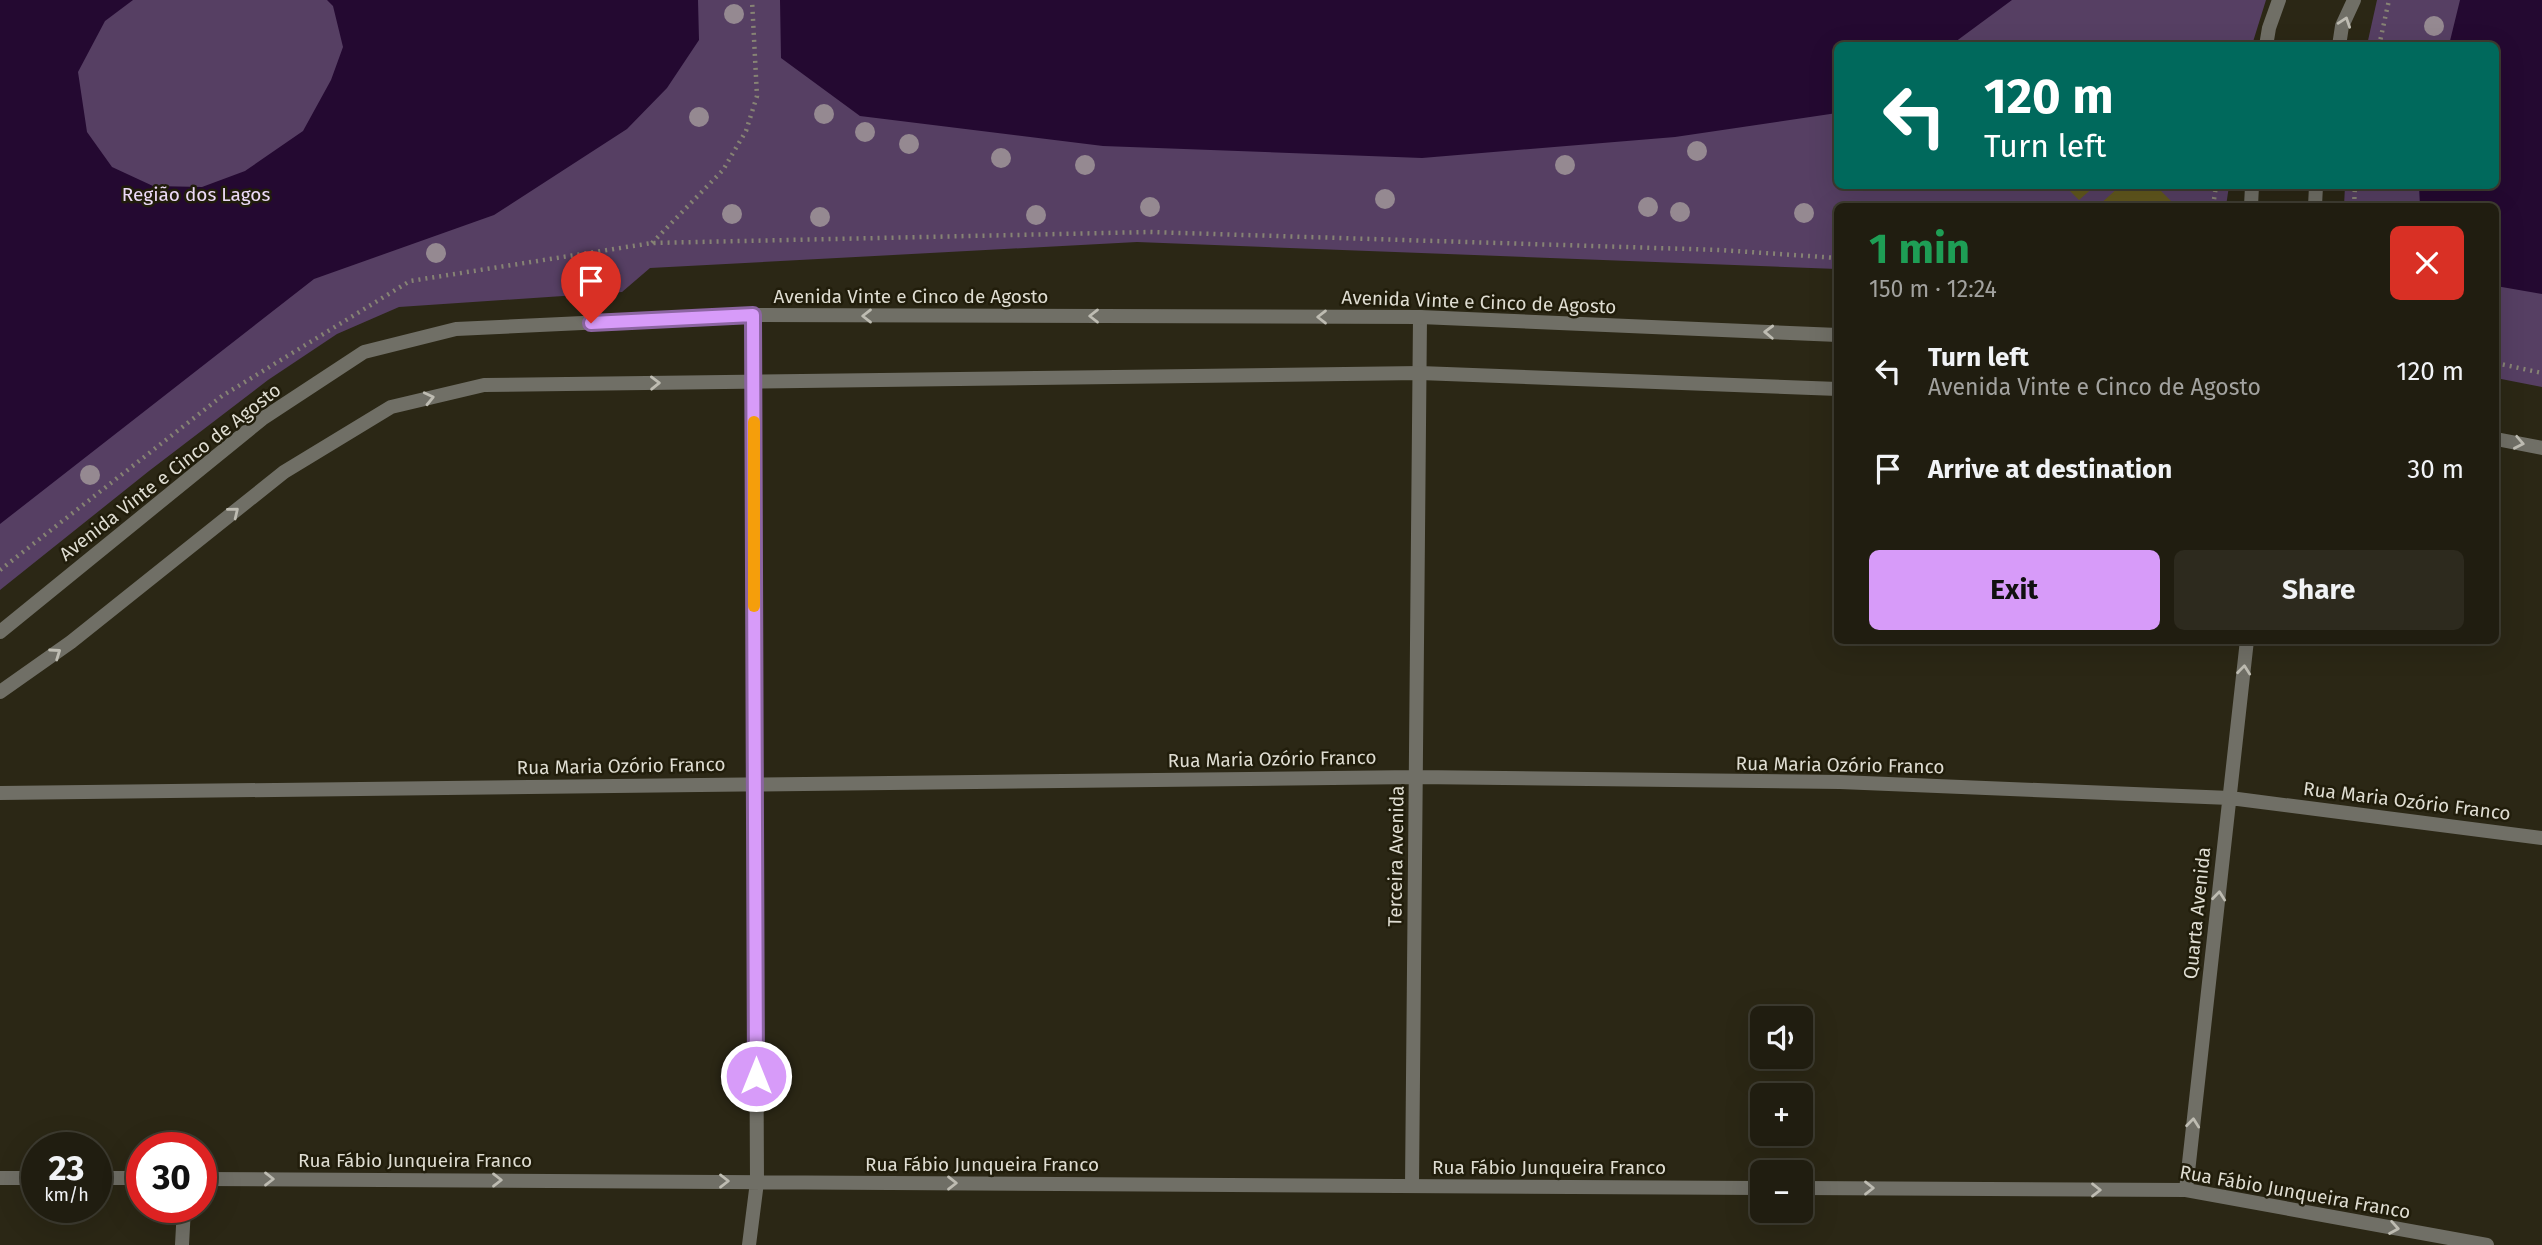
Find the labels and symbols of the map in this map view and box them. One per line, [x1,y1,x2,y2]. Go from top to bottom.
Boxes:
one-way arrow [2337,17,2351,29]
park label: Região dos Lagos [122,183,270,206]
pin [561,251,621,323]
street label: Avenida Vinte e Cinco de Agosto [774,285,1048,308]
street label: Avenida Vinte e Cinco de Agosto [1341,286,1617,318]
one-way arrow [861,308,872,323]
one-way arrow [1088,308,1099,324]
one-way arrow [1316,309,1326,325]
one-way arrow [1764,324,1775,339]
one-way arrow [650,375,660,391]
street label: Avenida Vinte e Cinco de Agosto [55,378,285,566]
one-way arrow [423,392,435,406]
one-way arrow [2513,435,2525,450]
one-way arrow [226,508,239,520]
one-way arrow [48,649,61,661]
one-way arrow [2236,665,2251,676]
street label: Rua Maria Ozório Franco [1167,746,1377,772]
street label: Rua Maria Ozório Franco [1735,752,1945,778]
street label: Rua Maria Ozório Franco [516,753,726,779]
street label: Rua Maria Ozório Franco [2302,777,2512,825]
street label: Terceira Avenida [1383,785,1409,927]
street label: Quarta Avenida [2179,846,2215,980]
one-way arrow [2211,891,2226,902]
position arrow [719,1039,793,1113]
one-way arrow [2186,1117,2201,1128]
speed limit sign: 30 [126,1132,217,1223]
street label: Rua Fábio Junqueira Franco [298,1149,532,1172]
street label: Rua Fábio Junqueira Franco [865,1153,1099,1176]
street label: Rua Fábio Junqueira Franco [1432,1156,1666,1179]
street label: Rua Fábio Junqueira Franco [2178,1160,2412,1224]
one-way arrow [265,1171,275,1187]
one-way arrow [492,1172,503,1188]
one-way arrow [720,1173,730,1189]
one-way arrow [947,1175,958,1191]
one-way arrow [1864,1181,1875,1196]
one-way arrow [2092,1182,2102,1198]
one-way arrow [2388,1220,2400,1235]

